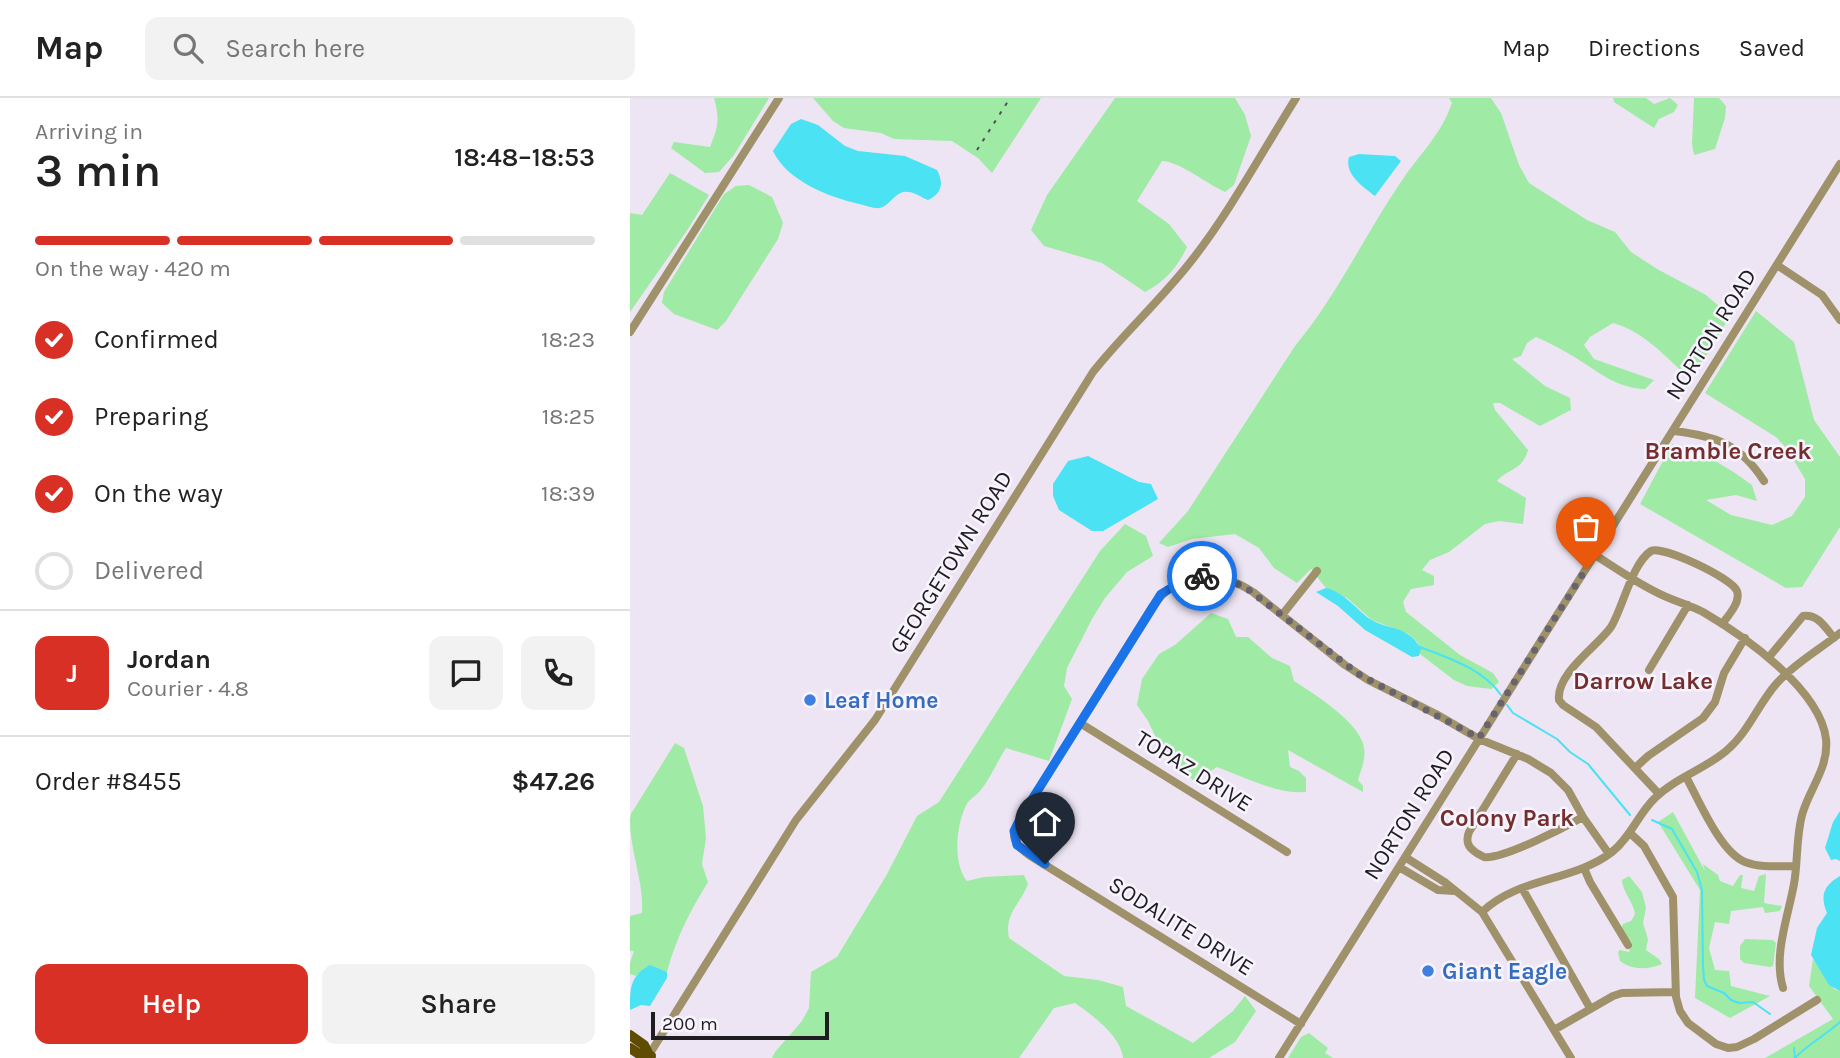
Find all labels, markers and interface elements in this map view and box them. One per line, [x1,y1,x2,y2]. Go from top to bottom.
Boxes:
search box [145,17,635,80]
text: Map [35,29,103,67]
icon: search [169,29,207,67]
text: Search here [225,33,365,64]
text: Map [1502,34,1550,62]
text: Directions [1588,34,1701,62]
text: Saved [1739,34,1805,62]
text: Arriving in [35,118,143,145]
text: 18:48–18:53 [454,142,595,173]
text: 3 min [35,144,161,198]
text: On the way · 420 m [35,255,231,282]
street label: NORTON ROAD [1660,263,1762,405]
icon: check [35,321,73,359]
text: Confirmed [94,324,219,355]
text: 18:23 [541,326,595,353]
icon: check [35,398,73,436]
text: Preparing [94,401,208,432]
text: 18:25 [542,403,595,430]
district label: Bramble Creek [1645,437,1811,465]
street label: GEORGETOWN ROAD [884,466,1018,658]
icon: check [35,475,73,513]
text: On the way [94,478,223,509]
text: 18:39 [541,480,595,507]
pin [1556,497,1616,569]
icon: bag [1567,508,1605,546]
courier [1167,541,1237,611]
text: Delivered [94,555,204,586]
icon: bike [1183,557,1221,595]
button: chat [429,636,503,710]
button: phone [521,636,595,710]
text: Jordan [127,644,211,675]
text: J [66,658,78,689]
district label: Darrow Lake [1573,667,1713,695]
text: Courier · 4.8 [127,675,249,702]
place label: Leaf Home [824,687,939,714]
marker: Leaf Home [802,692,818,708]
street label: TOPAZ DRIVE [1131,725,1257,817]
street label: NORTON ROAD [1358,743,1460,885]
text: Order #8455 [35,766,182,797]
text: $47.26 [512,766,595,797]
pin [1015,792,1075,864]
icon: home [1026,803,1064,841]
district label: Colony Park [1440,804,1574,832]
street label: SODALITE DRIVE [1104,871,1258,981]
place label: Giant Eagle [1442,958,1567,985]
marker: Giant Eagle [1420,963,1436,979]
button: Help [35,964,308,1044]
button: Share [322,964,595,1044]
scale bar [651,1009,830,1041]
text: 200 m [662,1013,718,1035]

